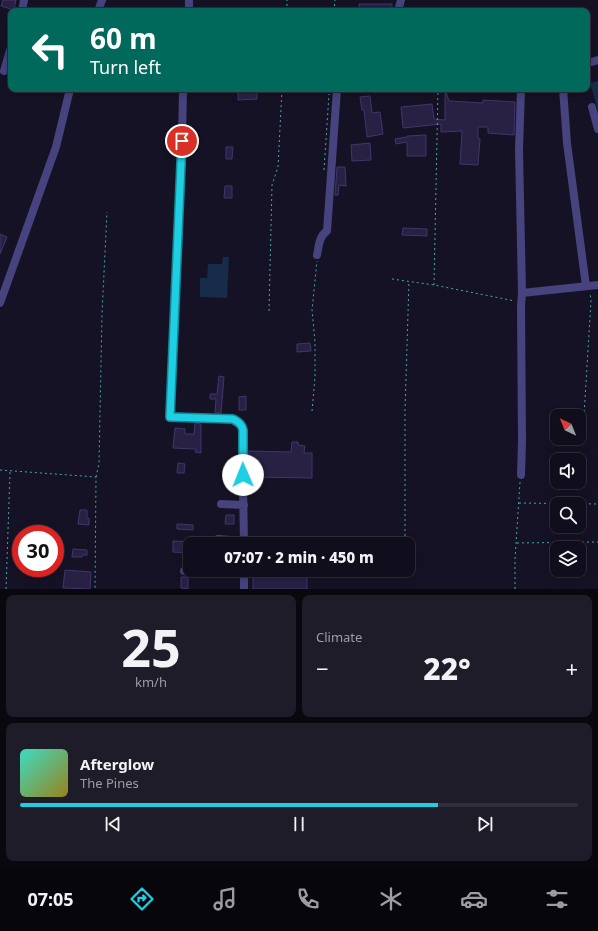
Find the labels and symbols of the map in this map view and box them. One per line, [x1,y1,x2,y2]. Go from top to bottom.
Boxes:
pin [165,124,199,158]
north arrow [550,409,586,445]
position arrow [222,454,264,496]
speed limit sign: 30 [12,525,64,577]

